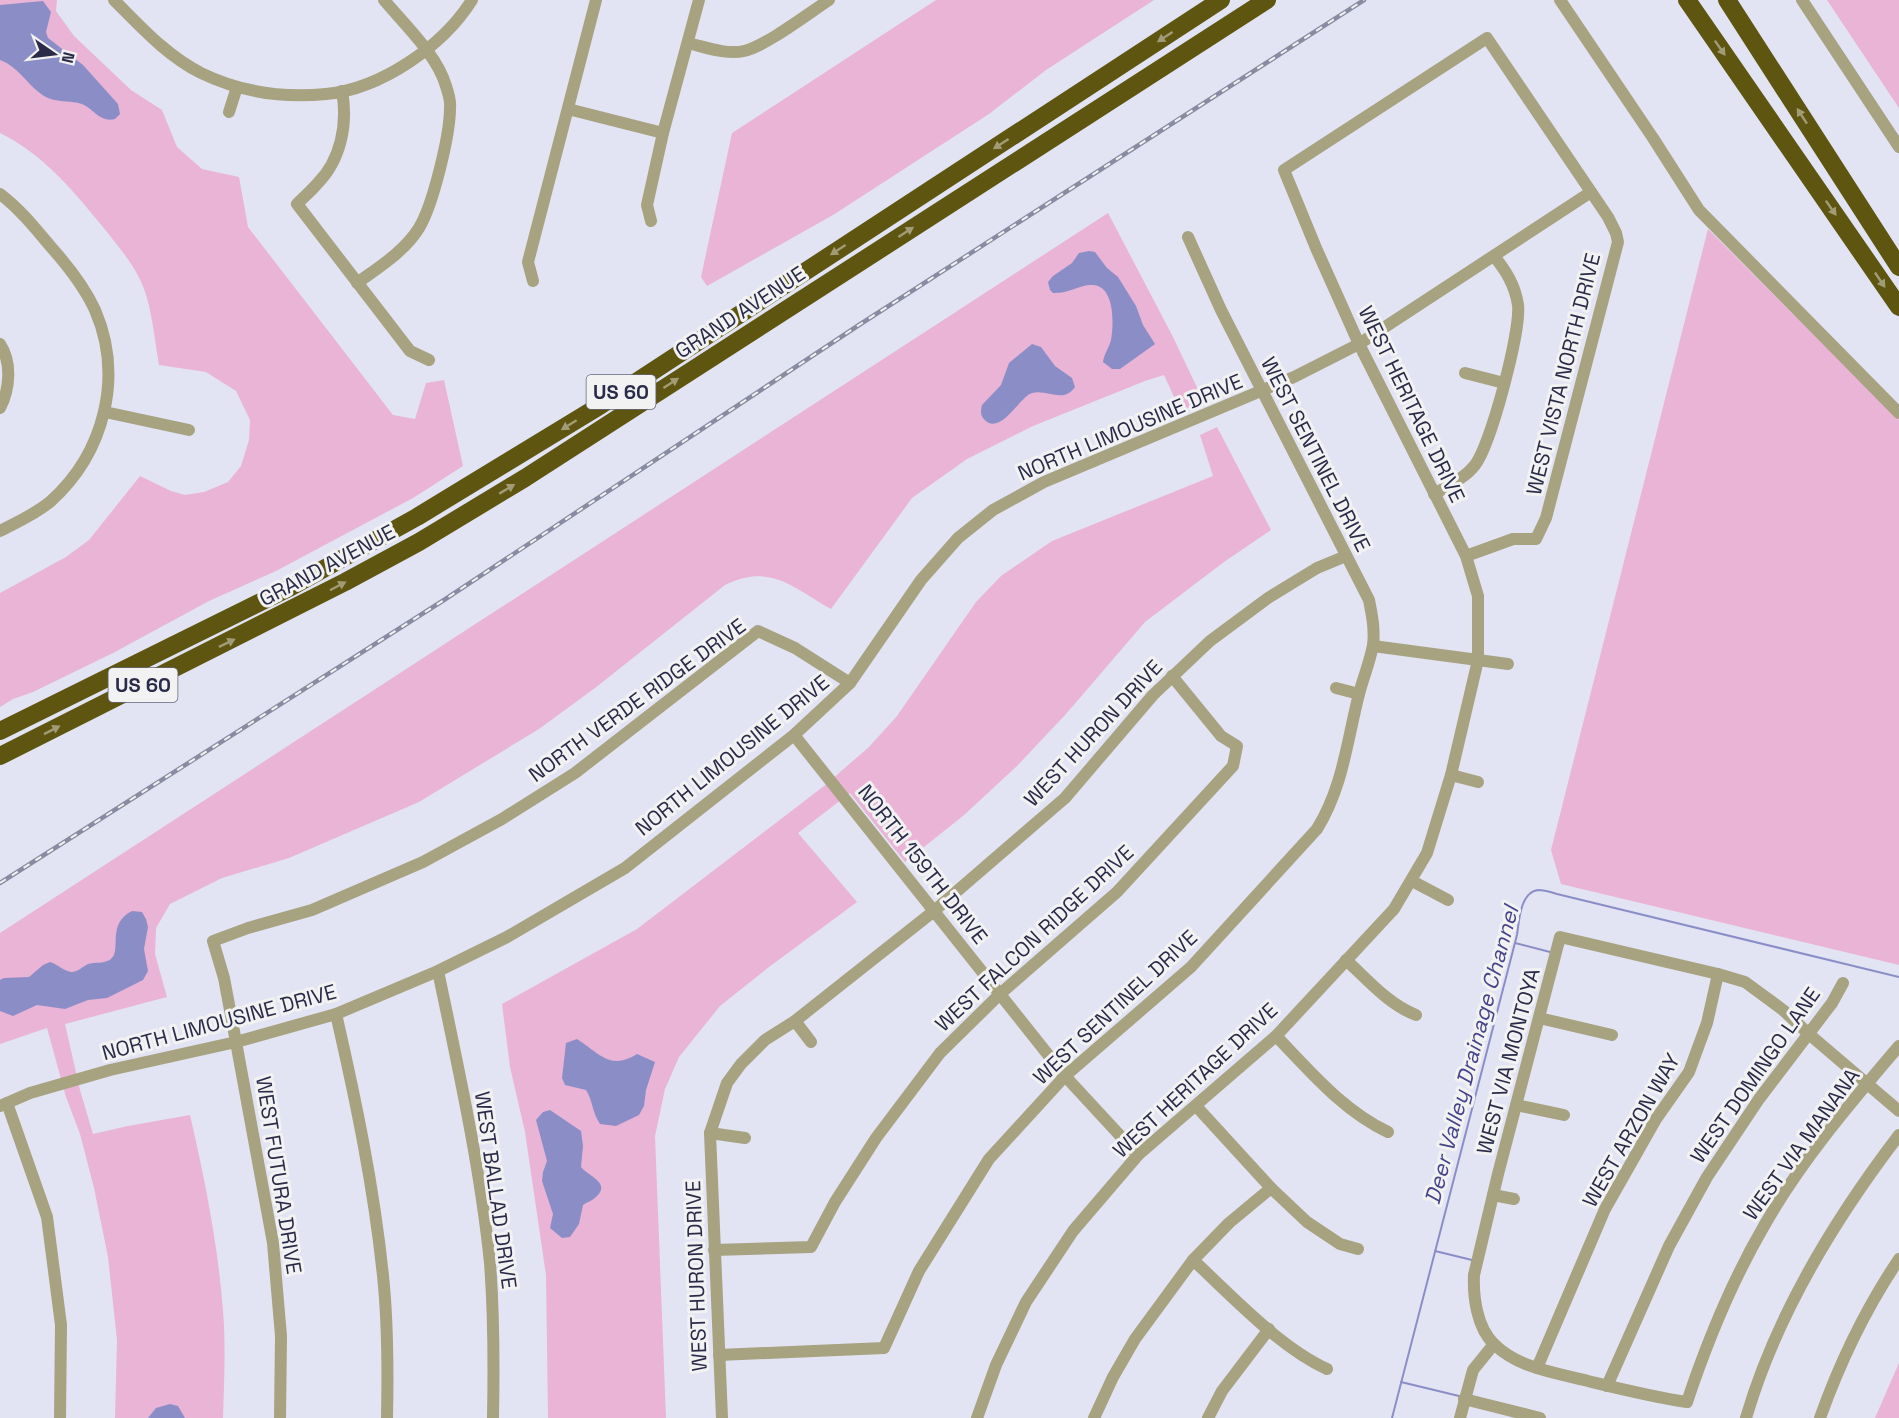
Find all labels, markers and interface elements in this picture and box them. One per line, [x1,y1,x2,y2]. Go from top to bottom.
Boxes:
north arrow [24,24,84,84]
one-way arrow [1157,31,1173,43]
one-way arrow [1714,40,1725,56]
text: N [57,50,80,65]
one-way arrow [1796,108,1807,124]
one-way arrow [993,138,1009,149]
one-way arrow [1825,200,1837,216]
one-way arrow [897,227,914,238]
one-way arrow [830,245,846,256]
street label: WEST VISTA NORTH DRIVE [1520,250,1606,498]
street label: GRAND AVENUE [670,260,810,364]
one-way arrow [1874,272,1885,288]
street label: WEST HERITAGE DRIVE [1353,301,1471,507]
street label: WEST SENTINEL DRIVE [1255,352,1377,556]
street label: NORTH LIMOUSINE DRIVE [1014,367,1246,487]
road number: US 60 [586,375,656,409]
one-way arrow [663,378,679,389]
one-way arrow [561,420,577,431]
one-way arrow [499,483,515,494]
street label: GRAND AVENUE [254,518,400,612]
one-way arrow [330,581,347,591]
street label: NORTH VERDE RIDGE DRIVE [523,612,751,788]
one-way arrow [218,638,235,647]
street label: WEST HURON DRIVE [1018,654,1168,812]
road number: US 60 [108,668,178,702]
street label: NORTH LIMOUSINE DRIVE [630,668,834,842]
one-way arrow [44,725,61,735]
street label: NORTH 159TH DRIVE [852,779,994,949]
street label: WEST FALCON RIDGE DRIVE [929,839,1139,1037]
water label: Deer Valley Drainage Channel [1418,900,1525,1207]
street label: WEST SENTINEL DRIVE [1027,924,1203,1090]
street label: WEST VIA MONTOYA [1470,965,1546,1157]
street label: NORTH LIMOUSINE DRIVE [99,978,339,1066]
street label: WEST DOMINGO LANE [1684,982,1826,1168]
street label: WEST HERITAGE DRIVE [1107,997,1283,1163]
street label: WEST ARZON WAY [1576,1048,1686,1212]
street label: WEST VIA MANANA [1737,1063,1865,1225]
street label: WEST FUTURA DRIVE [250,1074,308,1276]
street label: WEST BALLAD DRIVE [469,1089,523,1291]
street label: WEST HURON DRIVE [679,1180,713,1372]

